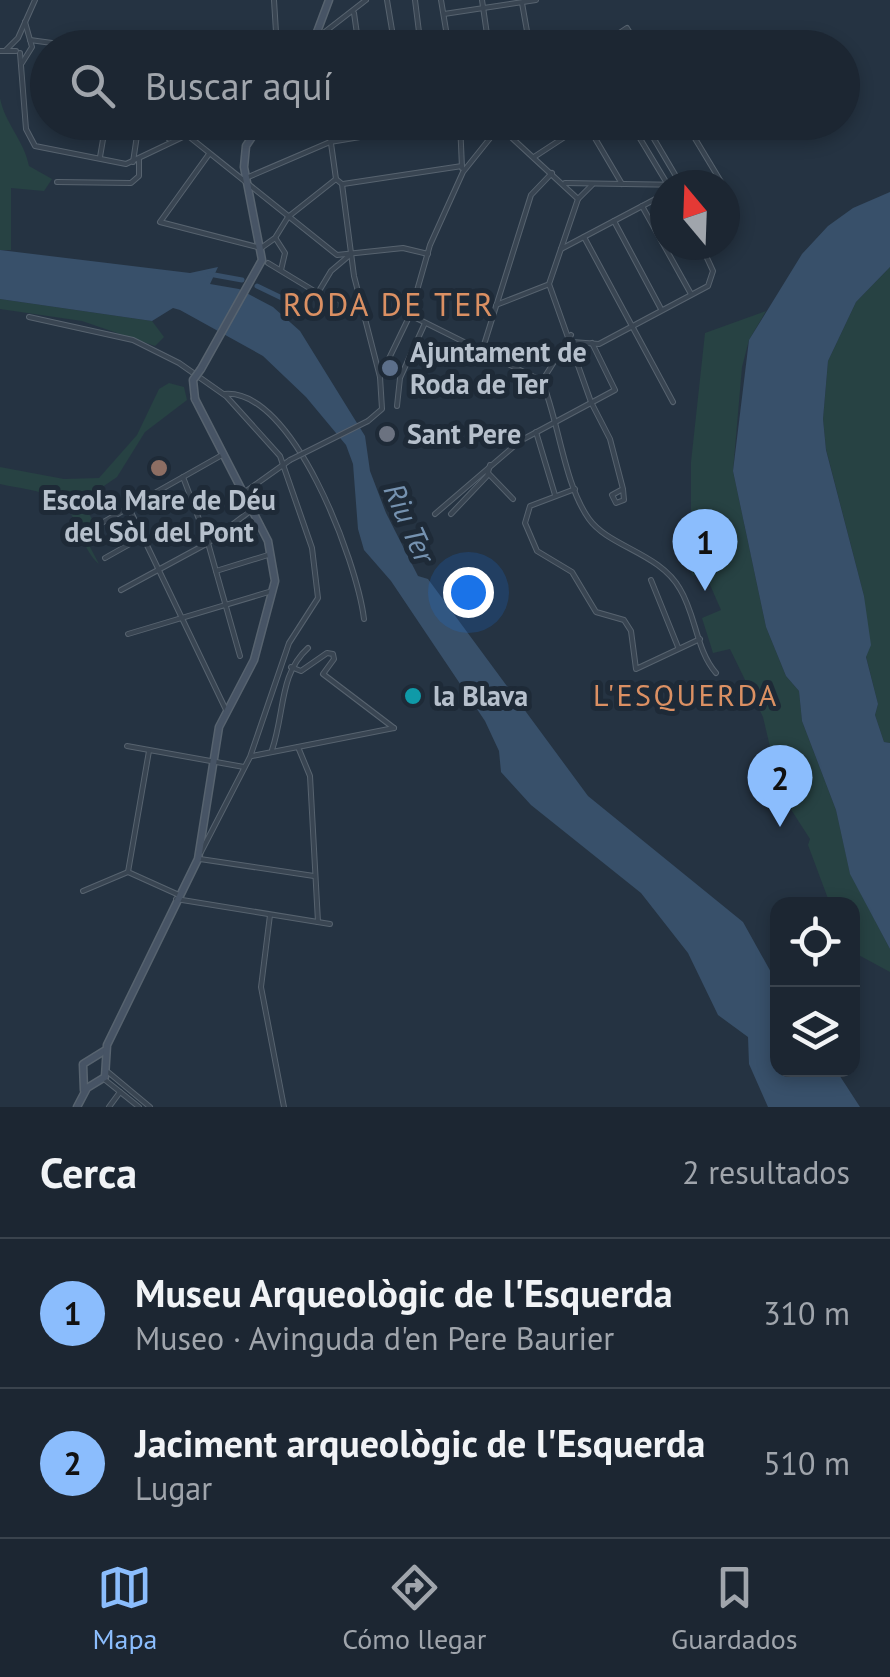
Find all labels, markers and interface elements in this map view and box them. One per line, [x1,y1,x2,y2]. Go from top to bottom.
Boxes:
search box [30,30,860,140]
icon: search [65,58,120,113]
text: Buscar aquí [145,61,333,110]
north arrow [650,170,740,260]
district label: RODA DE TER [283,283,495,325]
place label: Ajuntament de Roda de Ter [410,333,587,402]
marker: Ajuntament de Roda de Ter [379,357,401,379]
place label: Sant Pere [407,415,521,452]
marker: Sant Pere [376,423,398,445]
marker: Escola Mare de Déu del Sòl del Pont [148,457,170,479]
water label: Riu Ter [376,477,446,570]
place label: Escola Mare de Déu del Sòl del Pont [42,481,276,550]
pin: 1 [672,508,738,591]
your location [443,567,494,618]
district label: L'ESQUERDA [593,675,779,714]
place label: la Blava [433,677,528,714]
marker: la Blava [402,685,424,707]
pin: 2 [748,744,812,827]
map controls [770,897,860,1077]
button: locate [770,897,860,987]
button: layers [770,987,860,1077]
text: Cerca [40,1145,137,1200]
text: 2 resultados [682,1151,850,1193]
text: Museu Arqueològic de l'Esquerda [135,1268,673,1317]
text: 1 [63,1292,82,1334]
text: 310 m [763,1292,850,1334]
text: Museo · Avinguda d'en Pere Baurier [135,1317,614,1359]
text: Jaciment arqueològic de l'Esquerda [135,1418,705,1467]
text: 2 [63,1442,82,1484]
text: 510 m [763,1442,850,1484]
text: Lugar [135,1467,212,1509]
tab: Mapa [92,1560,157,1657]
tab: Cómo llegar [342,1560,486,1657]
tab: Guardados [671,1560,798,1657]

